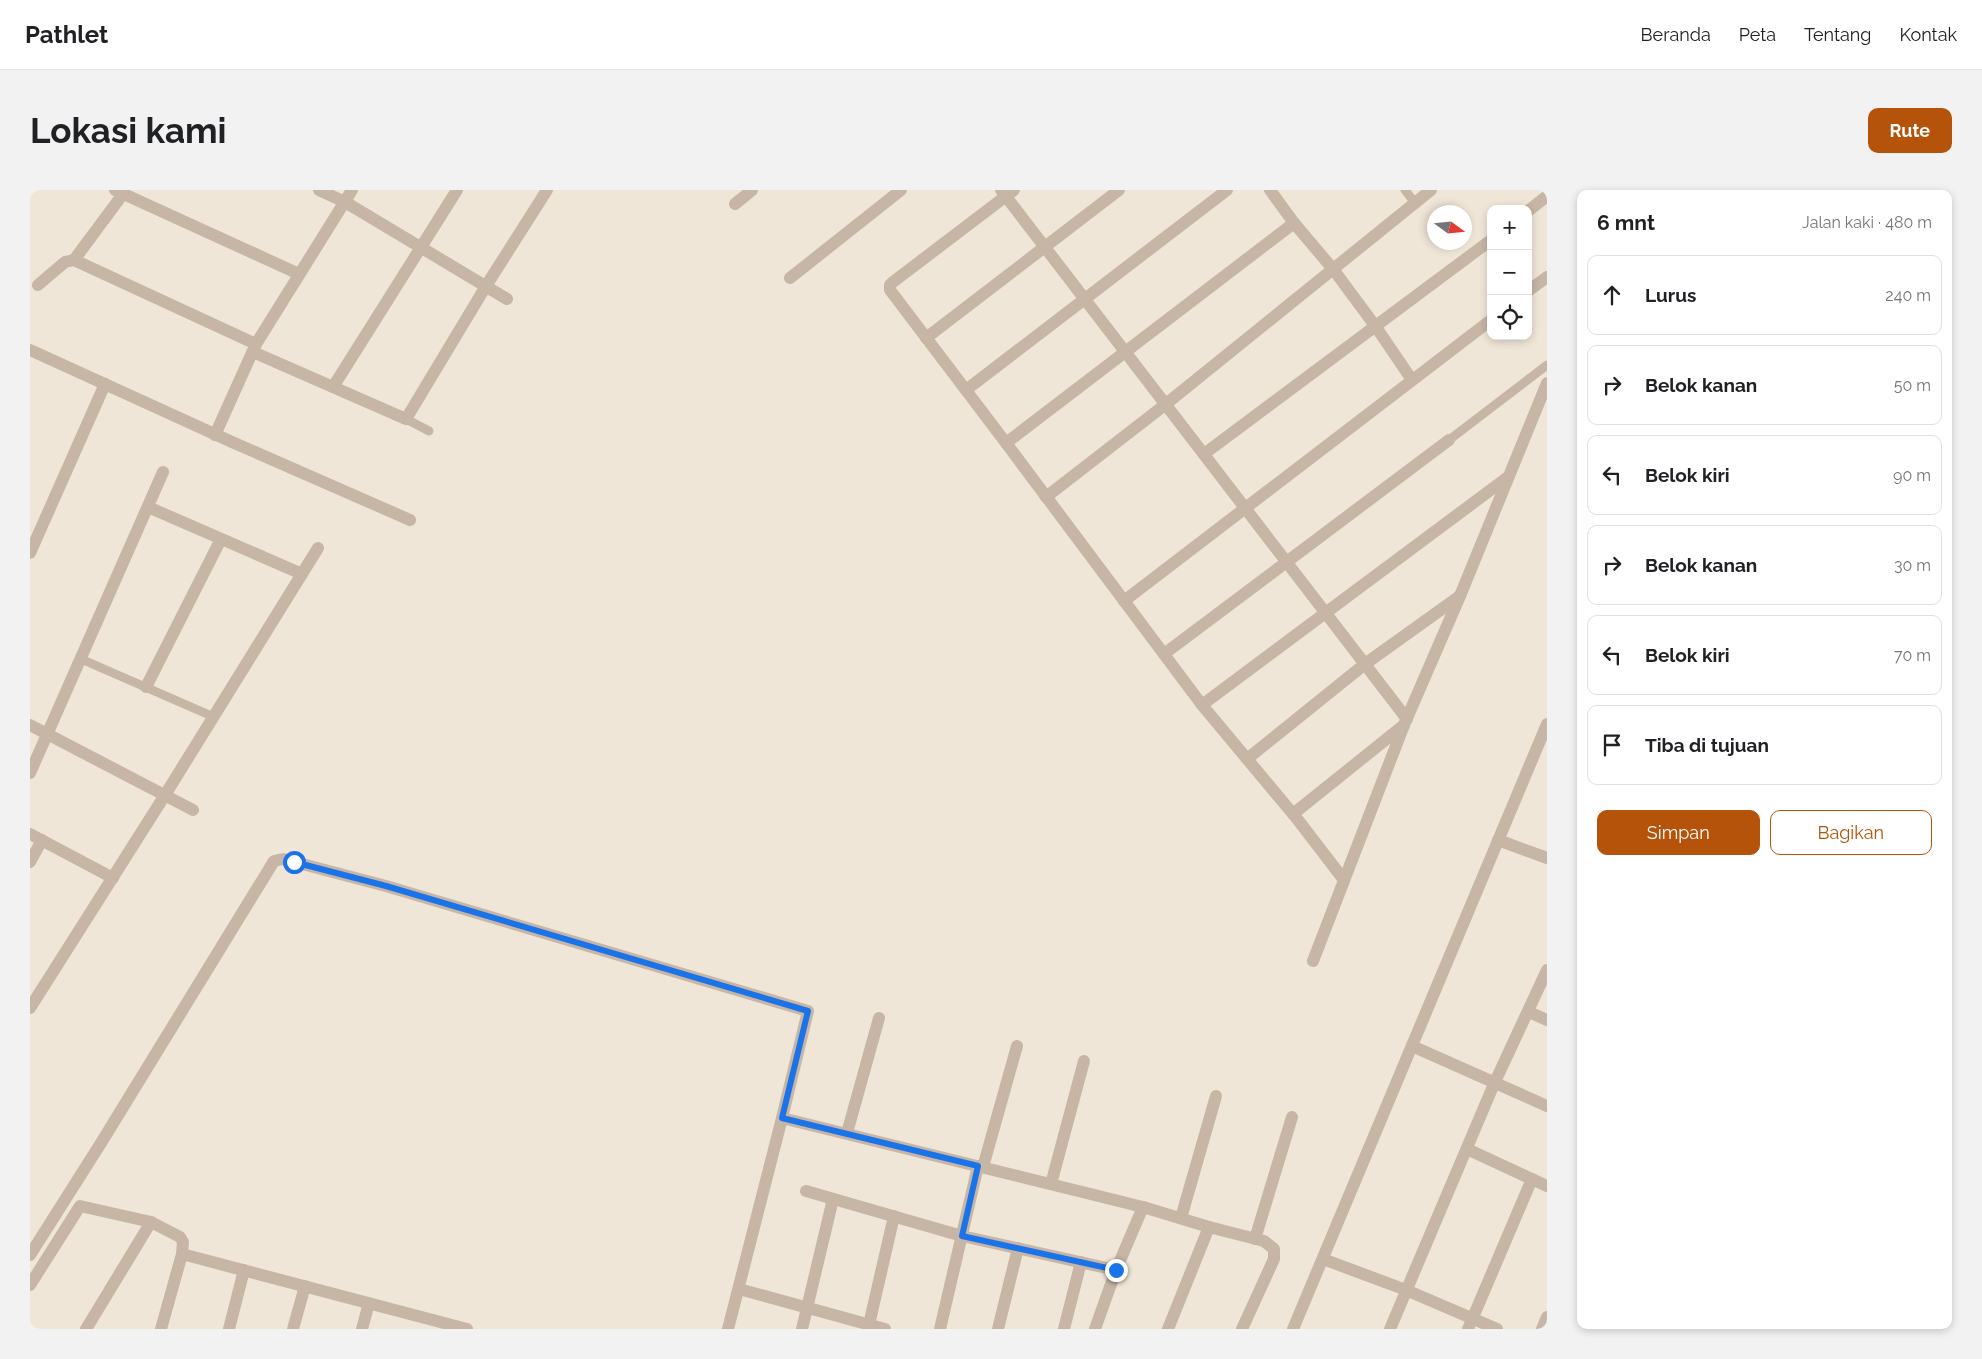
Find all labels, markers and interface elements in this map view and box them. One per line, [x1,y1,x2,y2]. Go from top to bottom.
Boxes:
text: Pathlet [25,20,108,49]
text: Beranda [1641,24,1711,45]
text: Peta [1739,24,1776,45]
text: Tentang [1804,24,1871,45]
text: Kontak [1899,24,1957,45]
button: Rute [1868,108,1952,153]
text: Lokasi kami [30,110,227,151]
north arrow [1427,205,1472,250]
map controls [1487,205,1532,340]
button: + [1487,205,1532,250]
text: 6 mnt [1597,210,1655,235]
text: Jalan kaki · 480 m [1802,213,1932,232]
button: − [1487,250,1532,295]
icon: ahead [1598,281,1626,309]
text: Lurus [1645,284,1696,306]
text: 240 m [1885,286,1931,305]
button: locate [1487,295,1532,340]
icon: right [1598,371,1626,399]
text: Belok kanan [1645,374,1757,396]
text: 50 m [1894,376,1931,395]
icon: left [1598,461,1626,489]
text: Belok kiri [1645,464,1730,486]
text: 90 m [1893,466,1931,485]
icon: right [1598,551,1626,579]
text: Belok kanan [1645,554,1757,576]
text: 30 m [1894,556,1931,575]
icon: left [1598,641,1626,669]
text: Belok kiri [1645,644,1730,666]
text: 70 m [1894,646,1931,665]
icon: arrive [1598,731,1626,759]
text: Tiba di tujuan [1645,734,1769,756]
button: Simpan [1597,810,1760,855]
button: Bagikan [1770,810,1932,855]
route start [283,851,306,874]
route end [1105,1259,1128,1282]

